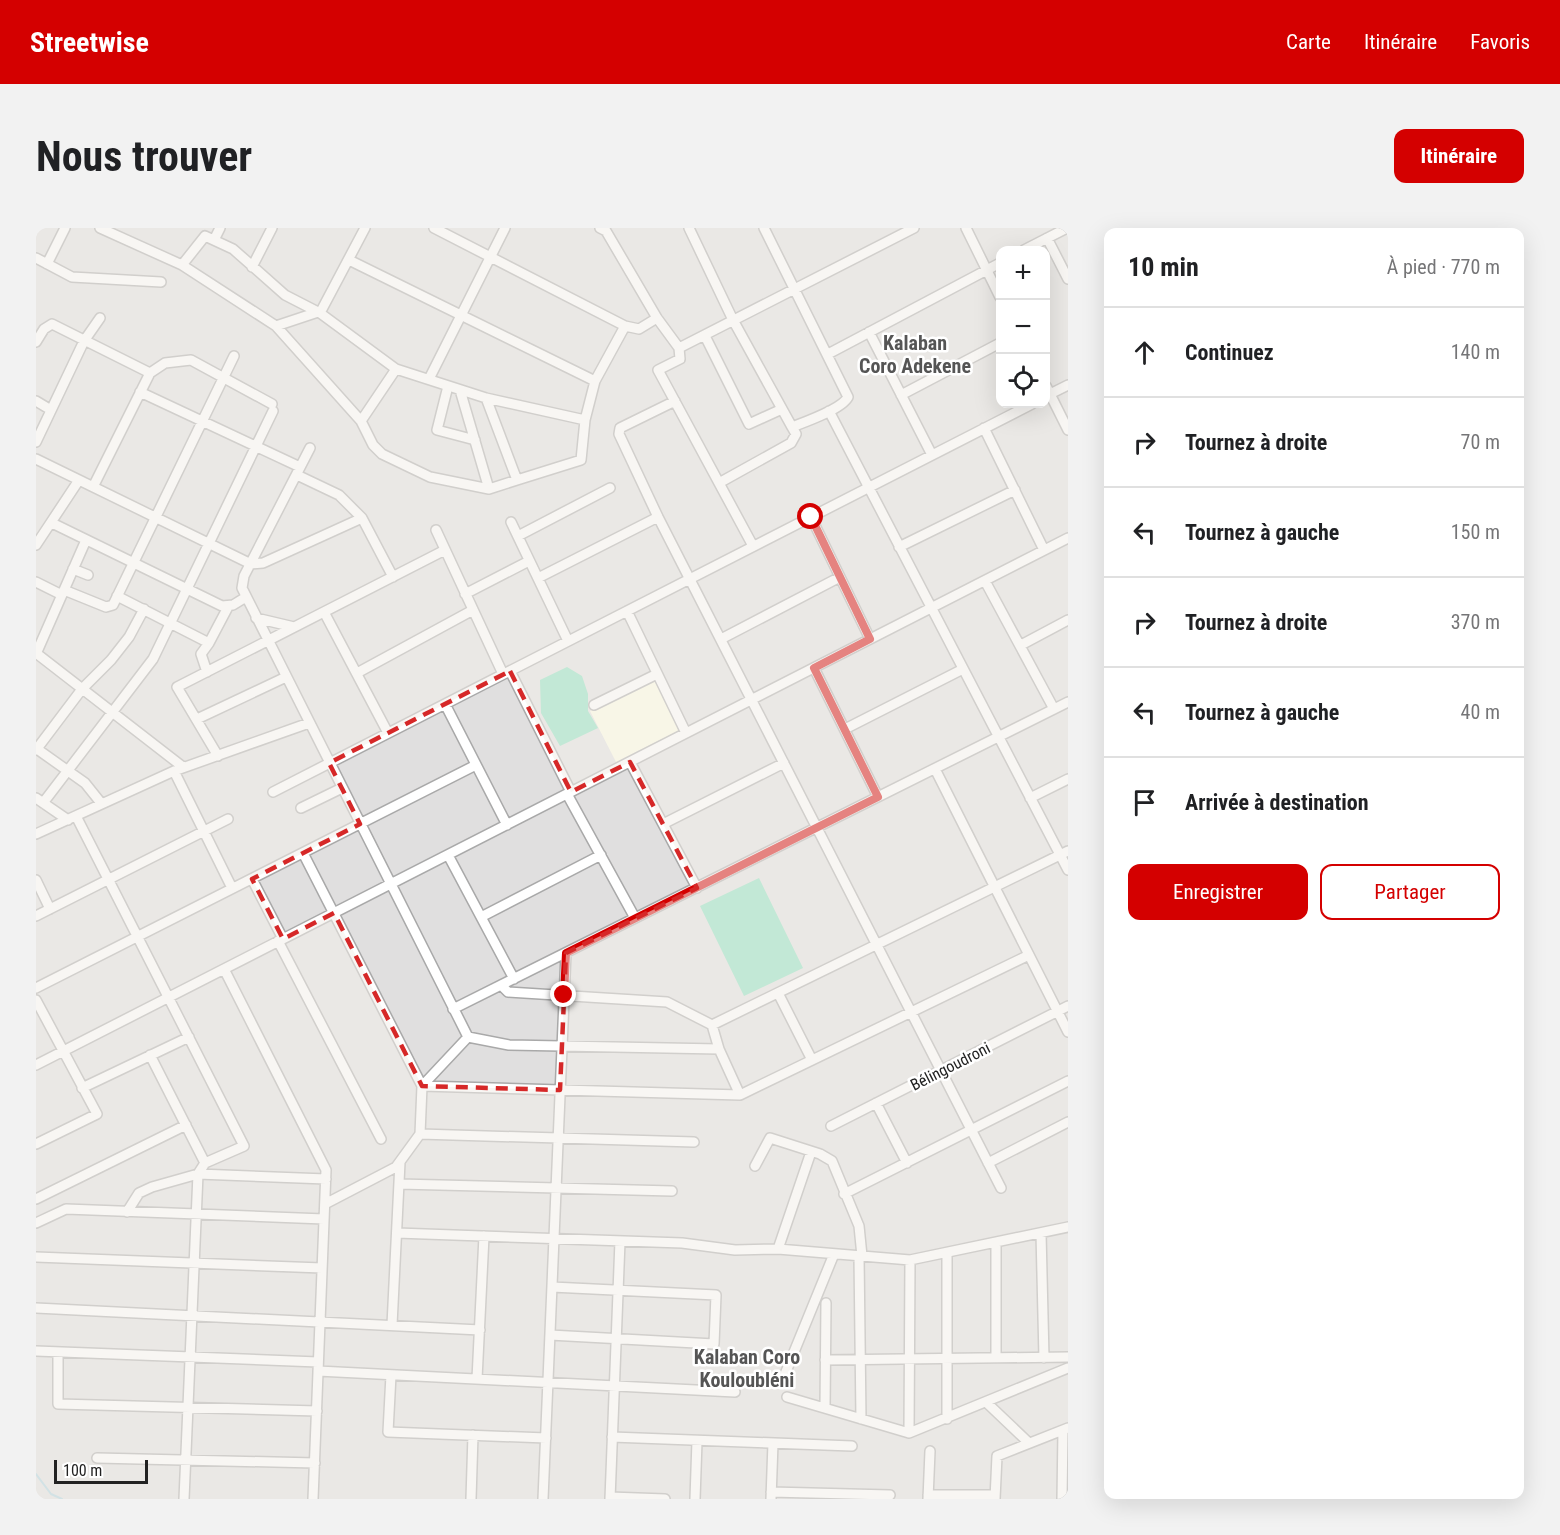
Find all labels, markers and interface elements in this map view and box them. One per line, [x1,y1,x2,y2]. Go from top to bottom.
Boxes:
text: Streetwise [30,26,149,59]
text: Carte [1286,30,1331,54]
text: Itinéraire [1364,30,1437,54]
text: Favoris [1470,30,1530,54]
button: Itinéraire [1394,129,1524,183]
text: Nous trouver [36,132,252,181]
map controls [996,246,1050,408]
button: + [996,246,1050,300]
text: 10 min [1128,252,1199,282]
text: À pied · 770 m [1387,255,1500,279]
button: − [996,300,1050,354]
district label: Kalaban Coro Adekene [859,331,971,378]
icon: ahead [1128,336,1161,369]
text: Continuez [1185,340,1274,365]
text: 140 m [1451,340,1500,364]
button: locate [996,354,1050,408]
icon: right [1128,426,1161,459]
text: Tournez à droite [1185,430,1327,455]
text: 70 m [1461,430,1500,454]
route start [797,503,823,529]
icon: left [1128,516,1161,549]
text: Tournez à gauche [1185,520,1339,545]
text: 150 m [1451,520,1500,544]
icon: right [1128,606,1161,639]
text: Tournez à droite [1185,610,1327,635]
text: 370 m [1451,610,1500,634]
icon: left [1128,696,1161,729]
text: Tournez à gauche [1185,700,1339,725]
text: 40 m [1461,700,1500,724]
icon: arrive [1128,786,1161,819]
text: Arrivée à destination [1185,790,1369,815]
button: Enregistrer [1128,864,1308,920]
button: Partager [1320,864,1500,920]
route end [550,981,576,1007]
street label: Bélingoudroni [907,1038,993,1095]
district label: Kalaban Coro Kouloubléni [694,1345,800,1392]
scale bar [54,1457,148,1484]
text: 100 m [63,1461,102,1480]

